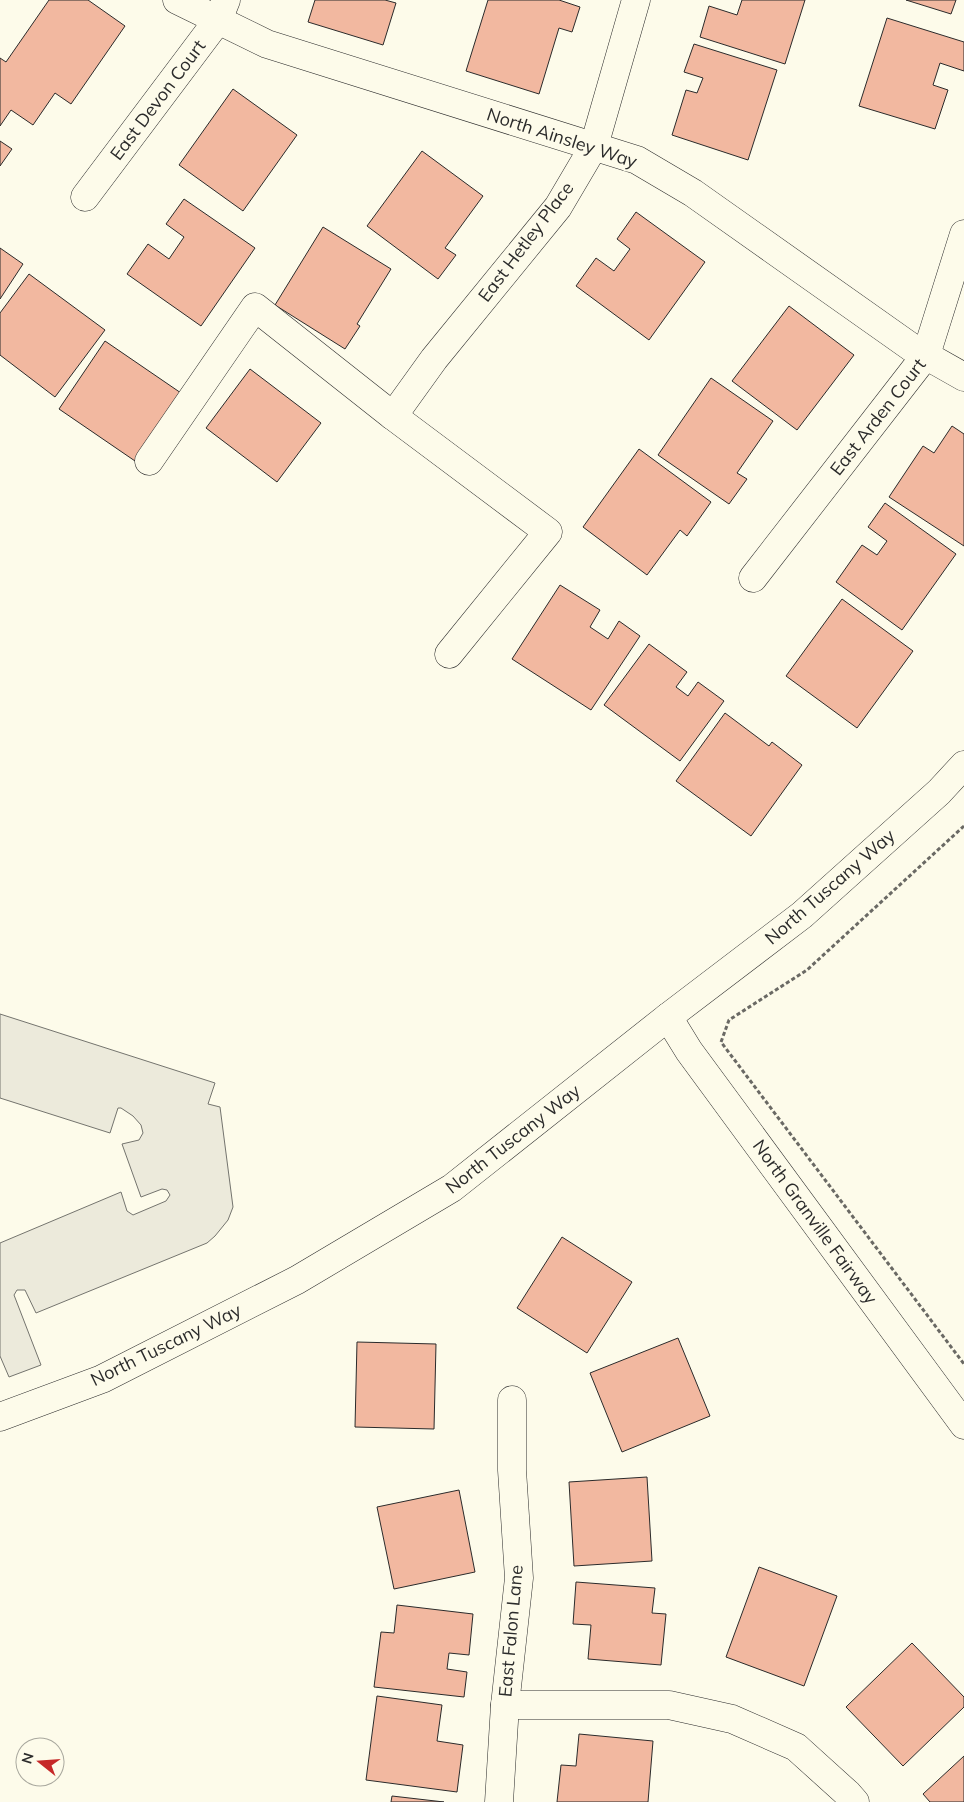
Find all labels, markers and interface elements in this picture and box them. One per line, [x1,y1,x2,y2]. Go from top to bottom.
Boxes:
street label: East Devon Court [105,35,210,164]
street label: North Ainsley Way [484,102,641,173]
street label: East Hetley Place [473,177,578,306]
street label: East Arden Court [825,354,930,480]
street label: North Tuscany Way [760,824,900,949]
street label: North Tuscany Way [441,1079,585,1198]
street label: North Granville Fairway [748,1135,883,1309]
street label: North Tuscany Way [87,1298,245,1391]
street label: East Falon Lane [493,1564,528,1698]
north arrow [15,1737,65,1787]
text: N [17,1751,38,1766]

